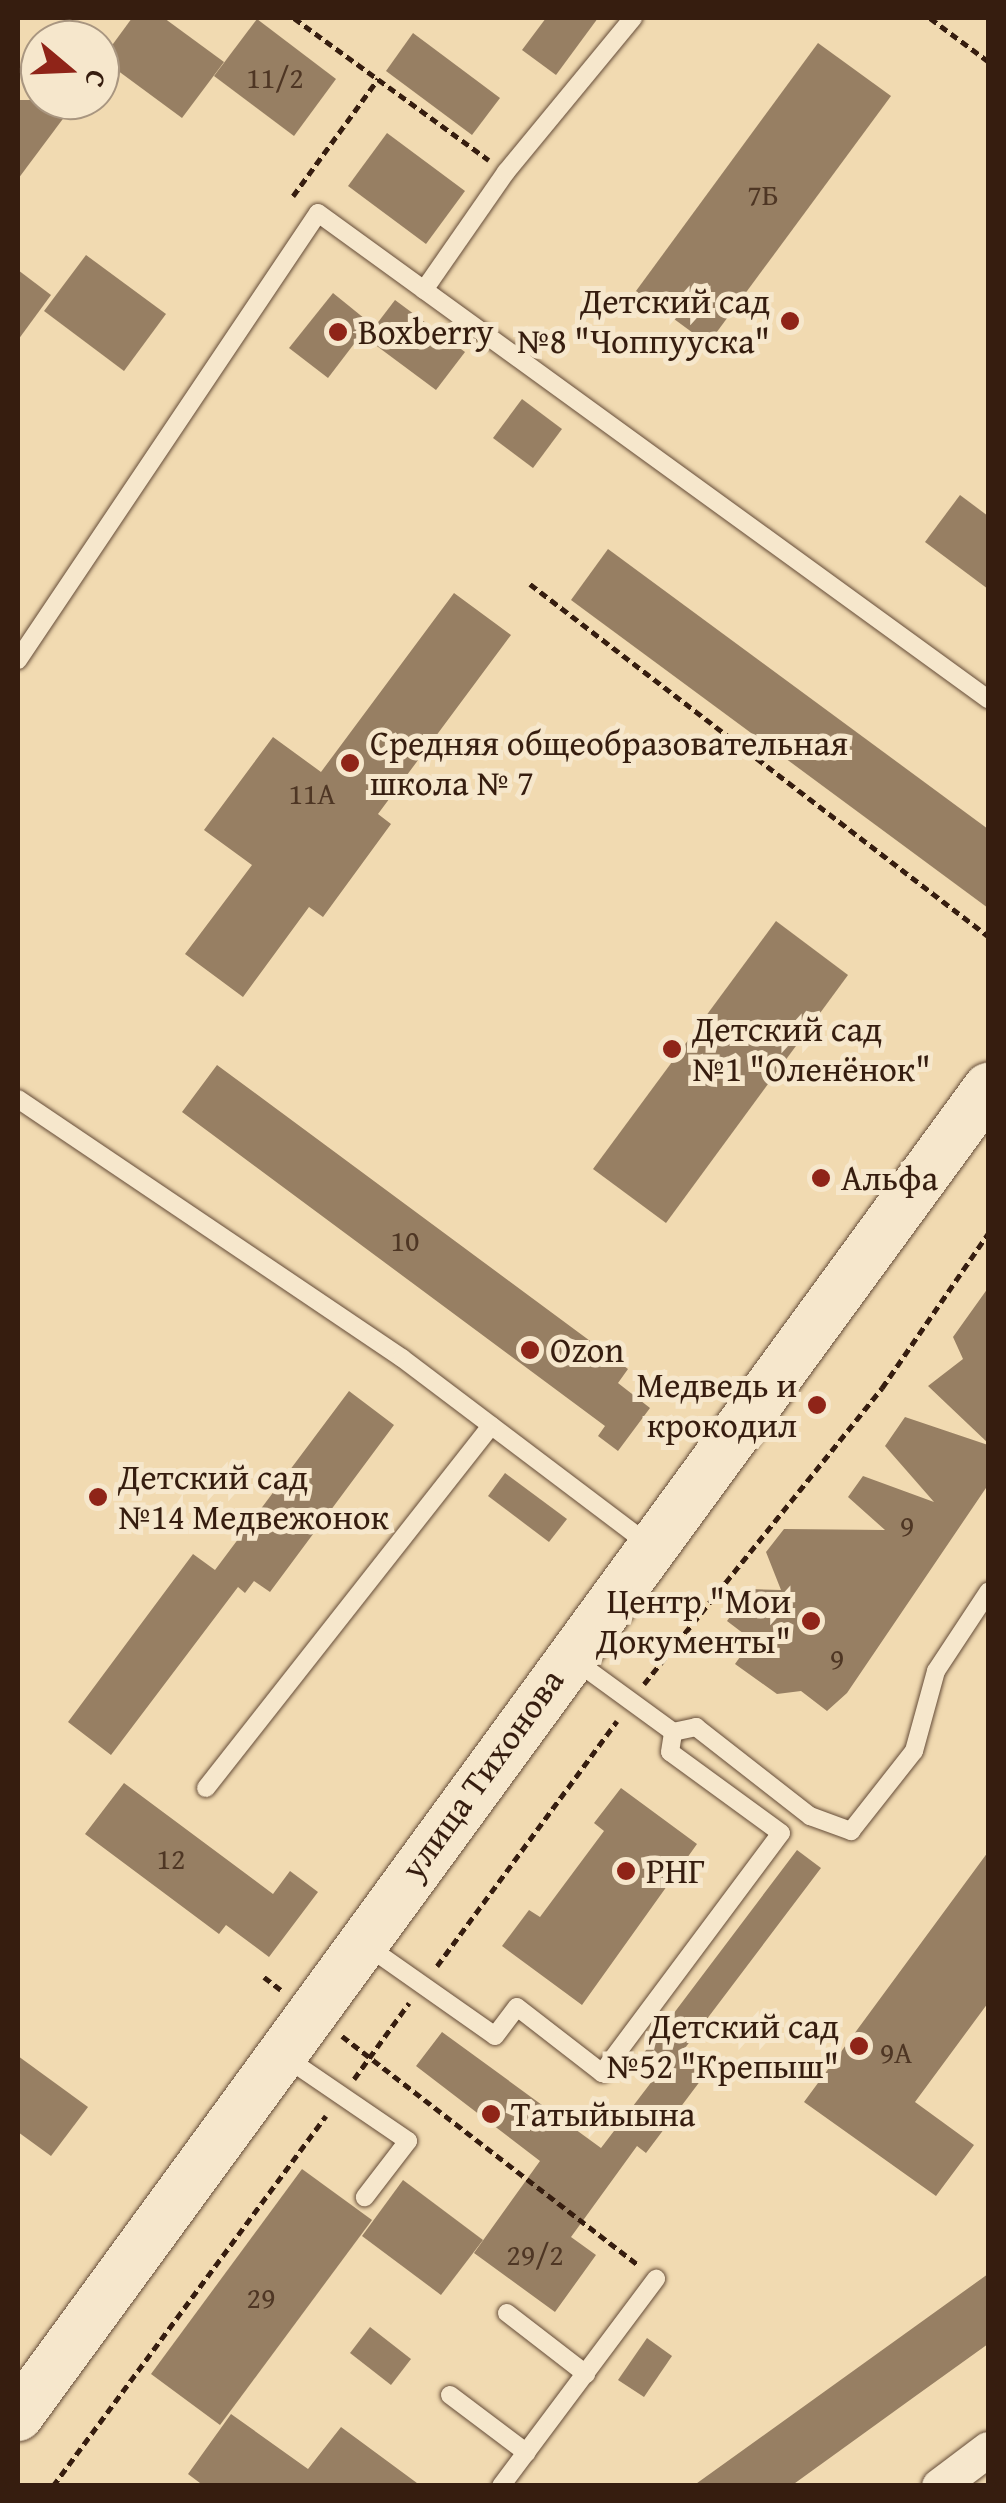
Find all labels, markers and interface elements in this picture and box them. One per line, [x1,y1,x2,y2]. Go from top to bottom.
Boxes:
north arrow [20,20,120,120]
house number: 11/2 [246,59,304,95]
text: С [75,65,119,93]
house number: 7Б [747,176,779,212]
place label: Детский сад №8 "Чоппууска" [517,280,770,362]
marker: Детский сад №8 "Чоппууска" [779,310,801,332]
place label: Boxberry [358,311,494,353]
marker: Boxberry [327,321,349,343]
place label: Cредняя общеобразовательная школа № 7 [370,722,848,804]
marker: Cредняя общеобразовательная школа № 7 [339,752,361,774]
house number: 11А [288,775,336,811]
place label: Детский сад №1 "Оленёнок" [692,1008,931,1090]
marker: Детский сад №1 "Оленёнок" [661,1038,683,1060]
place label: Альфа [841,1157,938,1199]
marker: Альфа [810,1167,832,1189]
house number: 10 [391,1222,419,1258]
place label: Ozon [550,1329,624,1371]
marker: Ozon [519,1339,541,1361]
place label: Медведь и крокодил [637,1364,797,1446]
marker: Медведь и крокодил [806,1394,828,1416]
place label: Детский сад №14 Медвежонок [118,1456,389,1538]
marker: Детский сад №14 Медвежонок [87,1486,109,1508]
house number: 9 [900,1507,914,1543]
place label: Центр "Мои Документы" [596,1580,791,1662]
marker: Центр "Мои Документы" [800,1610,822,1632]
house number: 9 [830,1640,844,1676]
street label: улица Тихонова [391,1660,573,1888]
house number: 12 [157,1840,185,1876]
place label: РНГ [646,1850,705,1892]
marker: РНГ [615,1860,637,1882]
place label: Детский сад №52 "Крепыш" [606,2005,839,2087]
house number: 9А [880,2034,912,2070]
marker: Детский сад №52 "Крепыш" [848,2035,870,2057]
place label: Татыйыына [511,2093,695,2135]
marker: Татыйыына [480,2103,502,2125]
house number: 29/2 [506,2236,564,2272]
house number: 29 [247,2279,275,2315]

